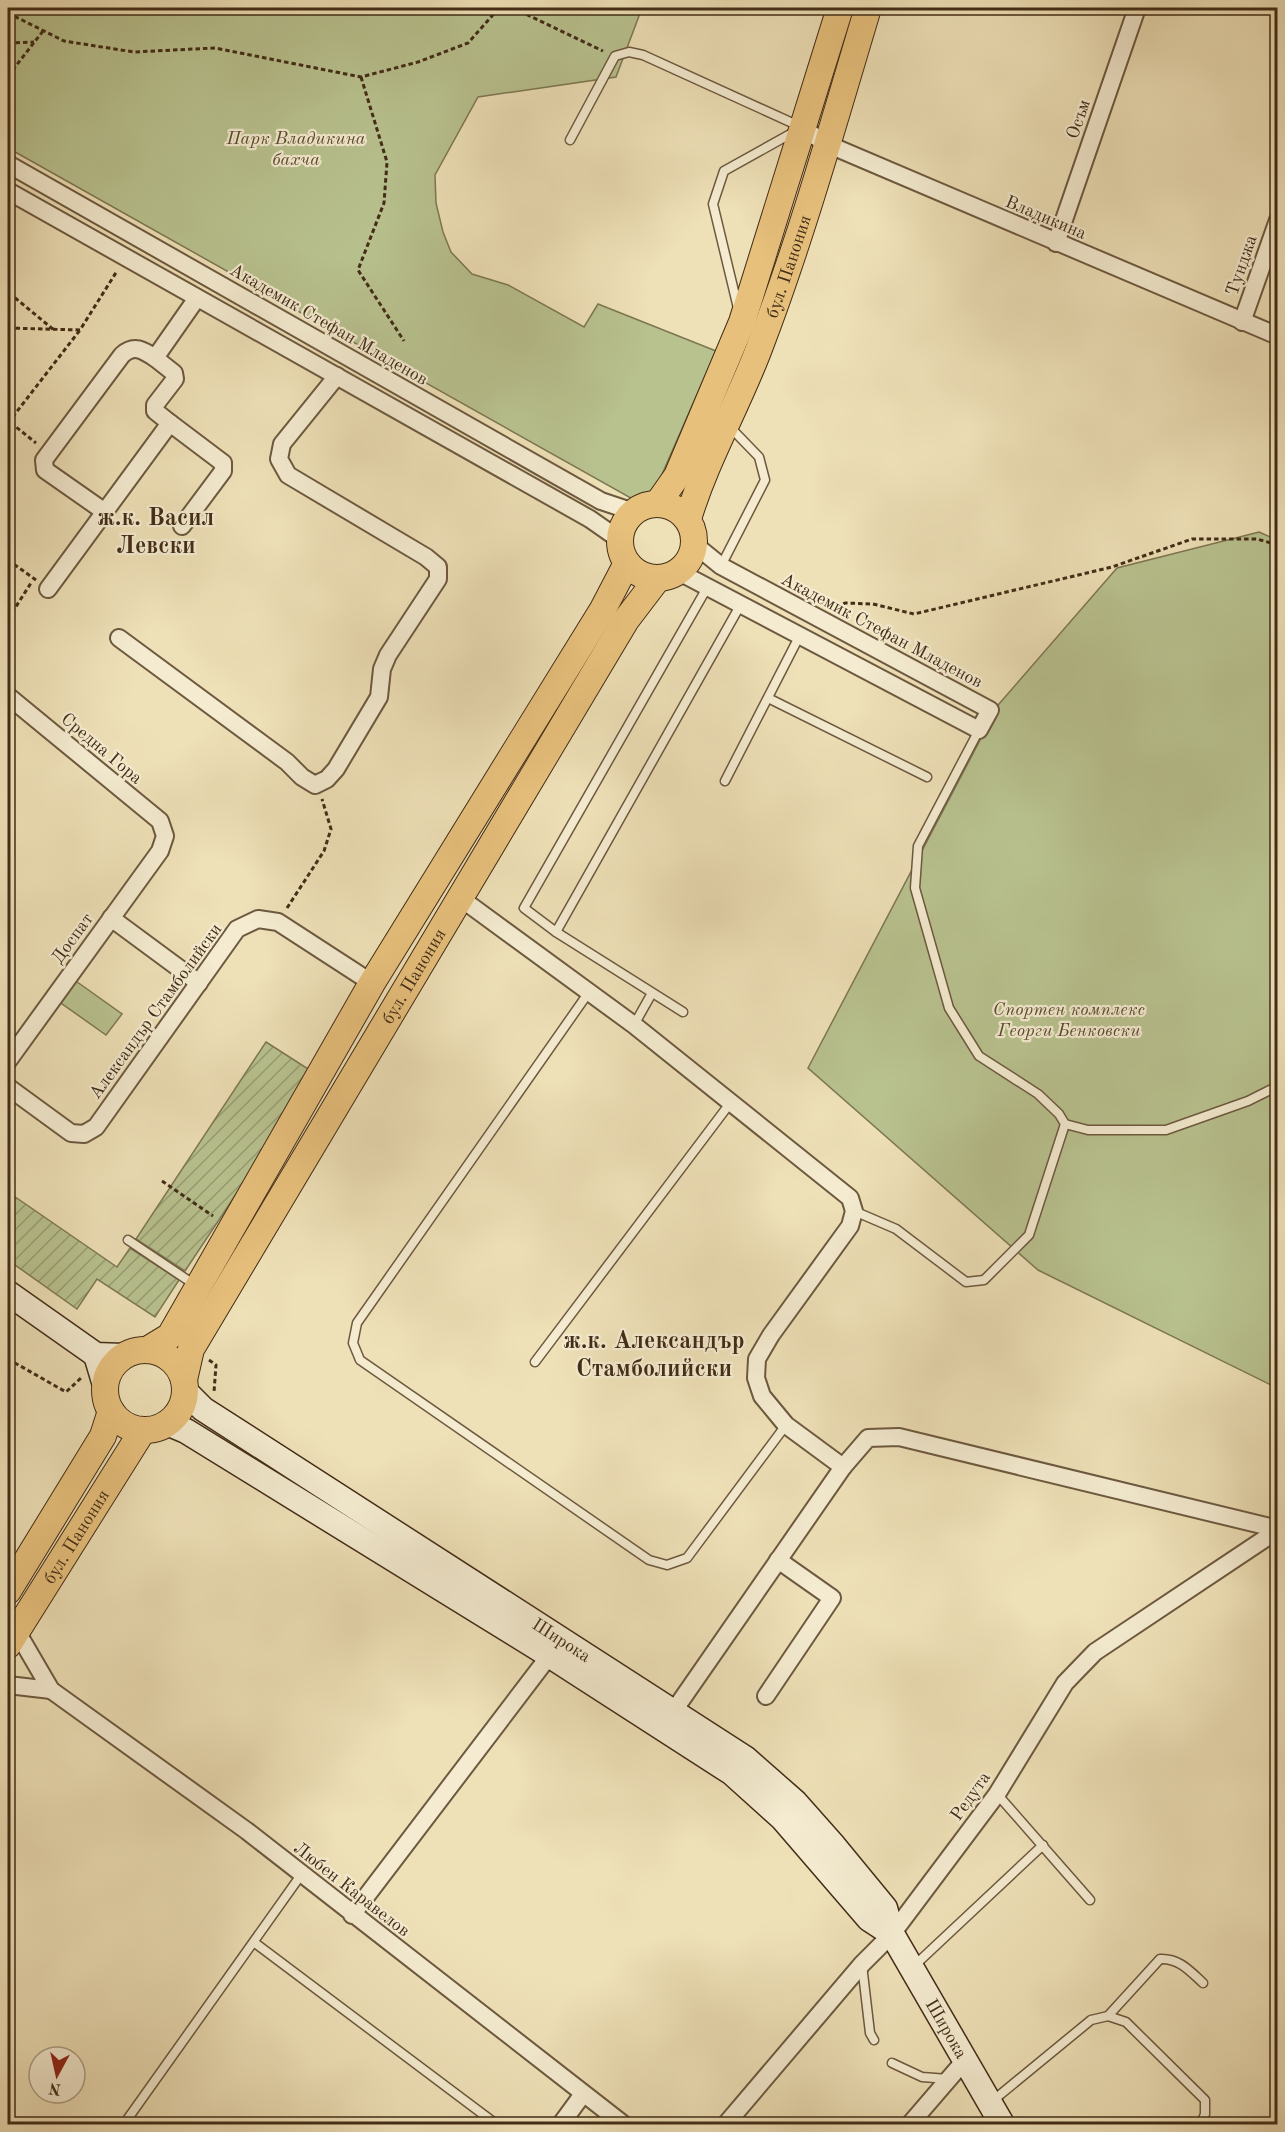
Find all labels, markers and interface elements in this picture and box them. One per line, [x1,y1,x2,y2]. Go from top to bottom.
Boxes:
street label: Осъм [1064,97,1094,141]
park label: Парк Владикина бахча [225,130,366,169]
street label: Владикина [1002,193,1089,243]
street label: бул. Панония [763,213,815,321]
street label: Тунджа [1223,233,1261,298]
street label: Академик Стефан Младенов [226,261,430,390]
district label: ж.к. Васил Левски [98,507,214,559]
street label: Академик Стефан Младенов [777,570,985,693]
street label: Средна Гора [57,710,145,788]
street label: Доспат [49,910,97,967]
street label: Александър Стамболийски [86,920,225,1103]
street label: бул. Панония [379,926,450,1027]
park label: Спортен комплекс Георги Бенковски [993,1001,1145,1040]
district label: ж.к. Александър Стамболийски [563,1330,745,1382]
street label: бул. Панония [41,1487,113,1587]
street label: Широка [529,1615,594,1666]
street label: Редута [948,1769,994,1824]
street label: Любен Каравелов [290,1839,413,1941]
street label: Широка [922,1996,970,2062]
north arrow [27,2045,87,2105]
text: N [47,2079,62,2097]

